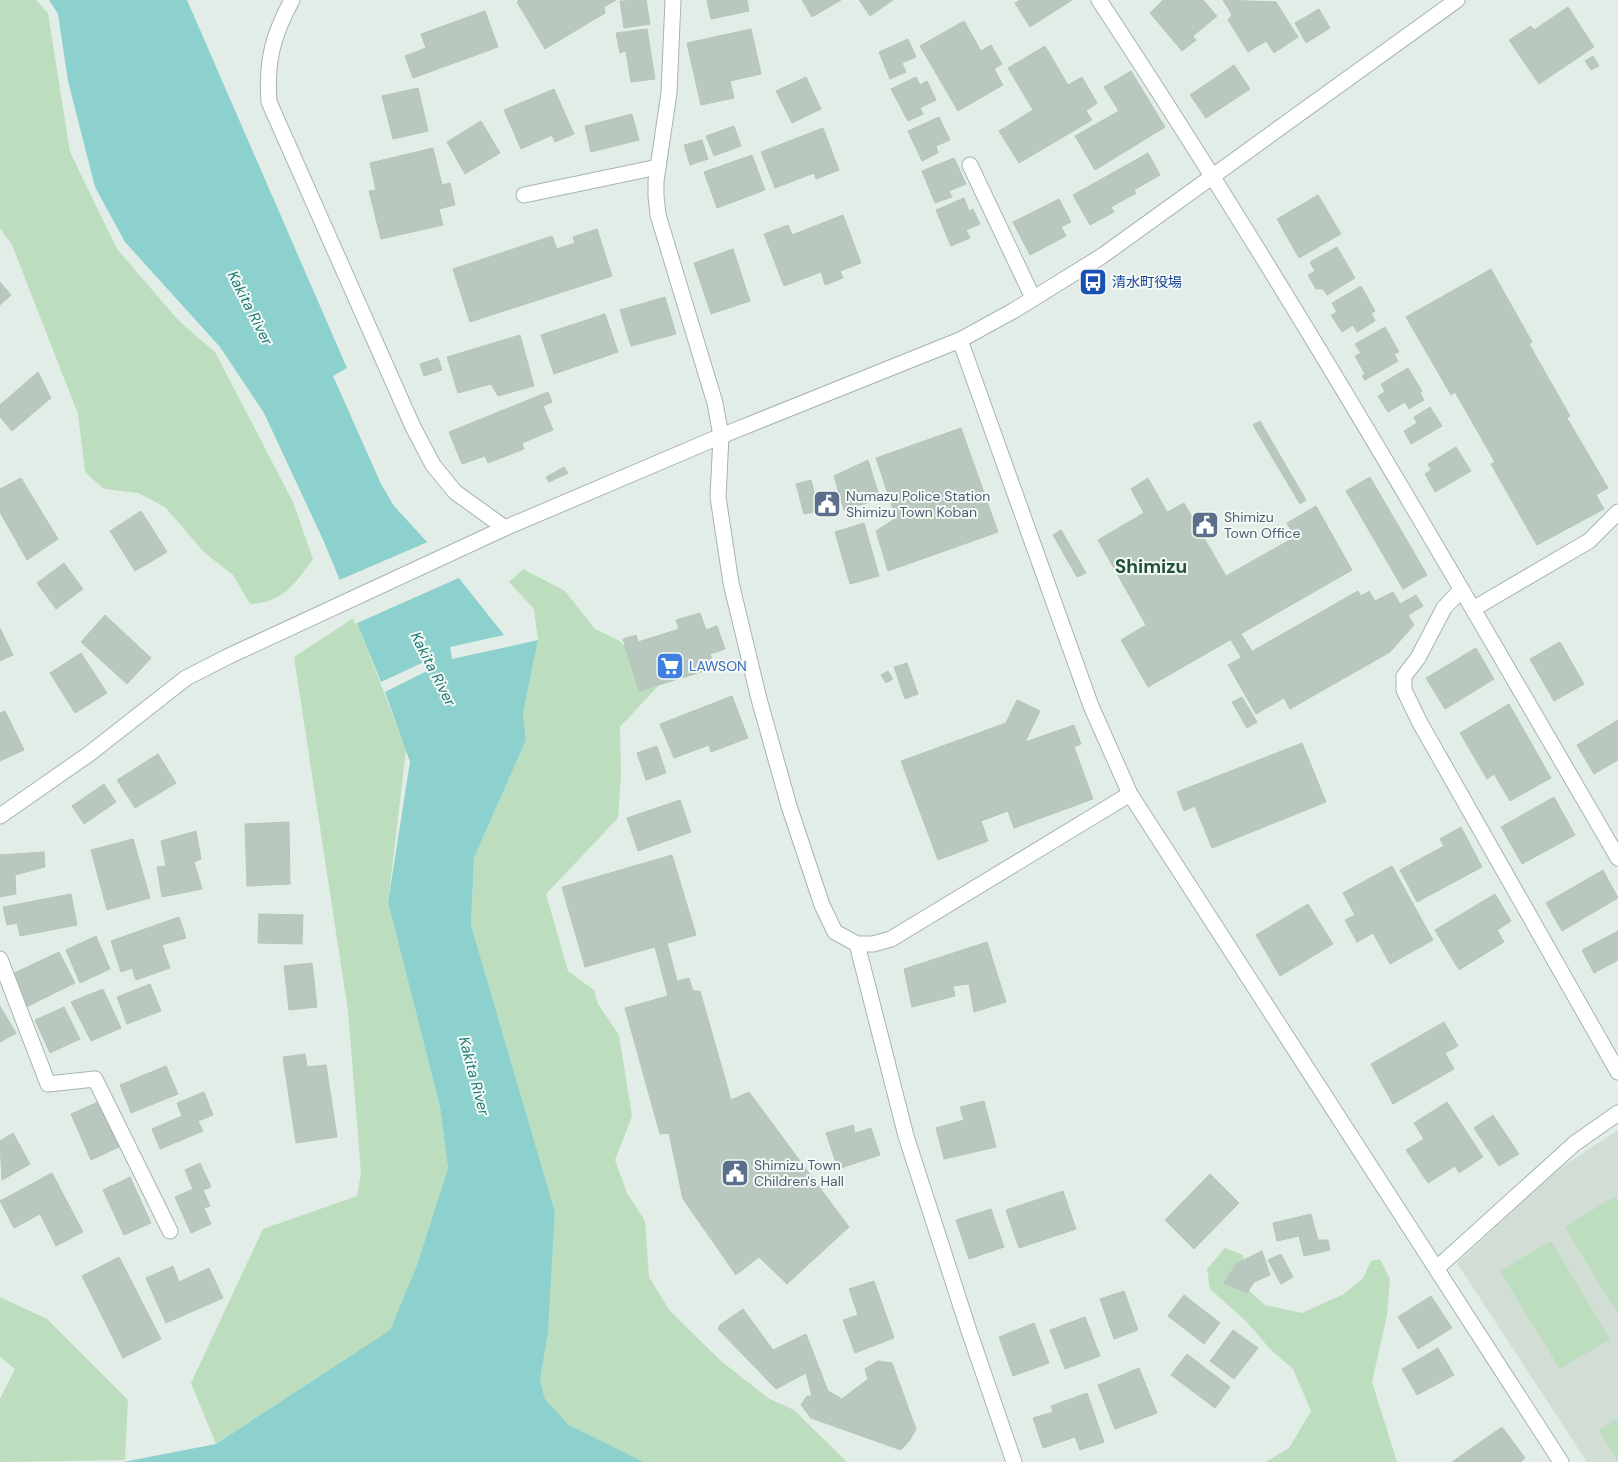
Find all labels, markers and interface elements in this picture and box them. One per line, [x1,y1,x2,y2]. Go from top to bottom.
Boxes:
water label: Kakita River [223,267,277,349]
bus stop icon: 清水町役場 [1078,267,1108,297]
place label: 清水町役場 [1112,273,1182,291]
place label: Numazu Police Station Shimizu Town Koban [846,487,990,521]
public building icon: Numazu Police Station Shimizu Town Koban [812,489,842,519]
place label: Shimizu Town Office [1224,508,1301,542]
public building icon: Shimizu Town Office [1190,510,1220,540]
district label: Shimizu [1115,554,1187,579]
water label: Kakita River [406,628,460,710]
supermarket icon: LAWSON [655,651,685,681]
place label: LAWSON [689,657,747,675]
water label: Kakita River [454,1034,494,1118]
place label: Shimizu Town Children's Hall [754,1156,844,1190]
public building icon: Shimizu Town Children's Hall [720,1158,750,1188]

